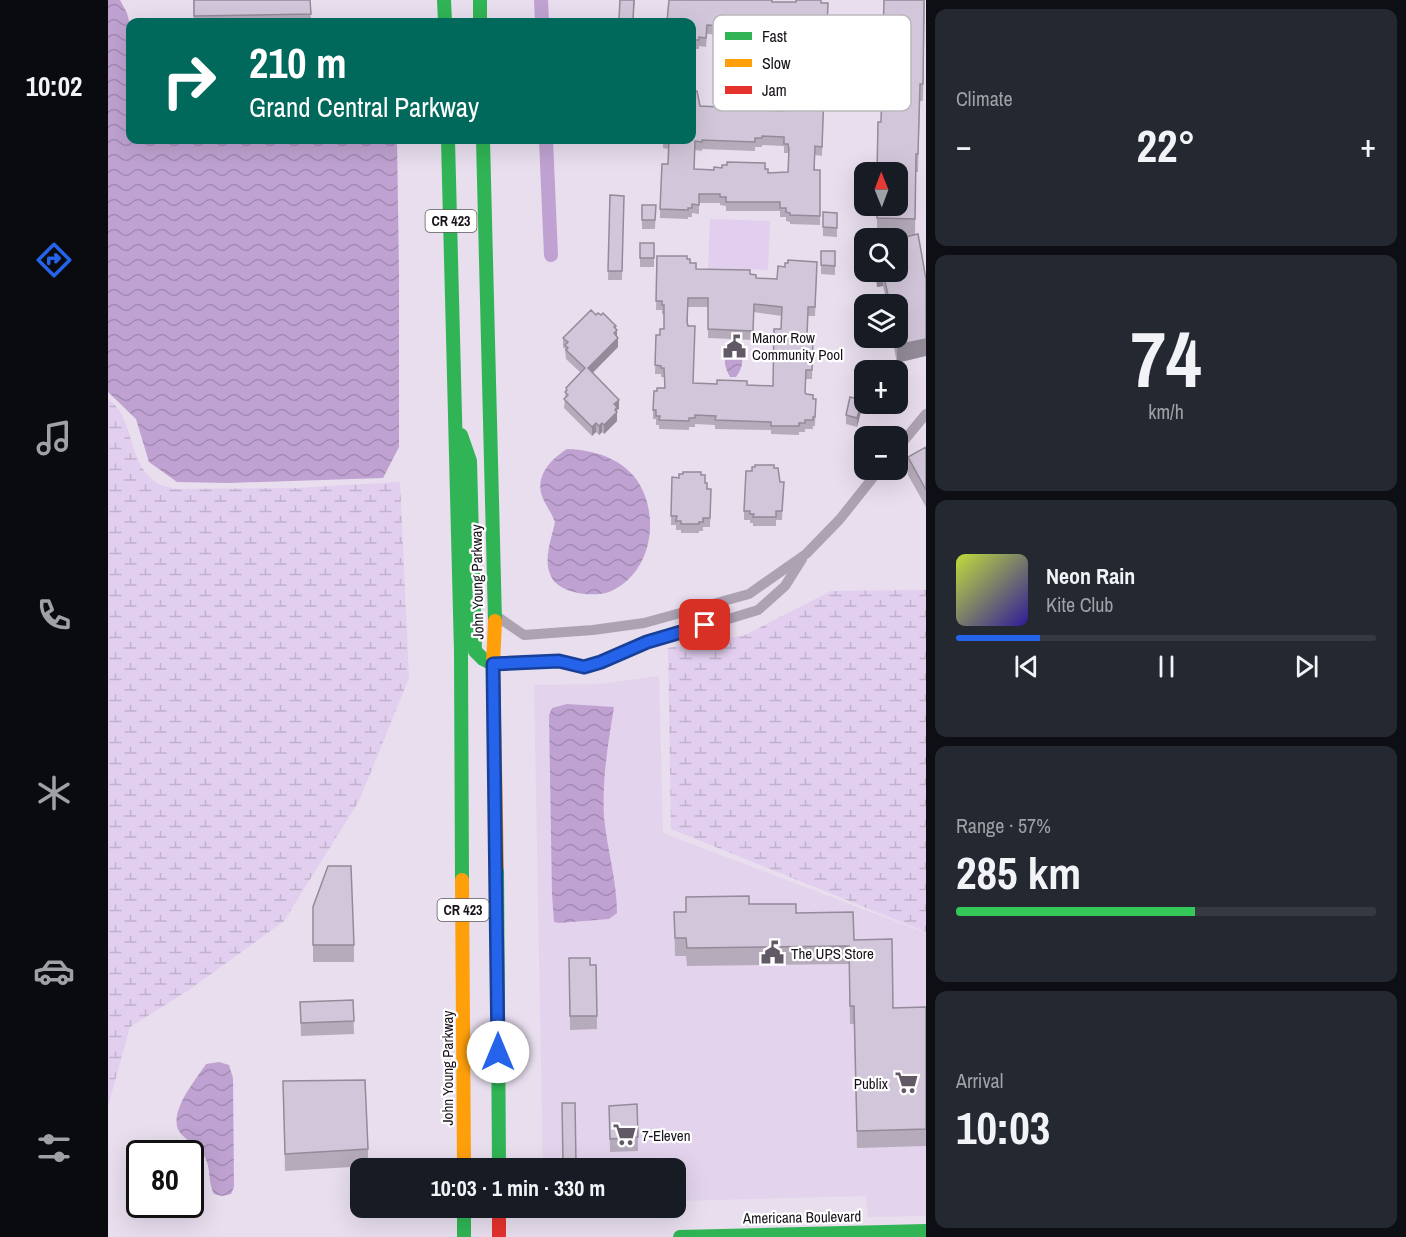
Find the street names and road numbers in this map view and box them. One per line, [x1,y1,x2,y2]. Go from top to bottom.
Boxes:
road number: CR 423 [426,210,476,232]
street label: John Young Parkway [465,523,489,640]
road number: CR 423 [438,899,488,921]
street label: John Young Parkway [437,1010,458,1126]
street label: Americana Boulevard [742,1205,861,1229]

